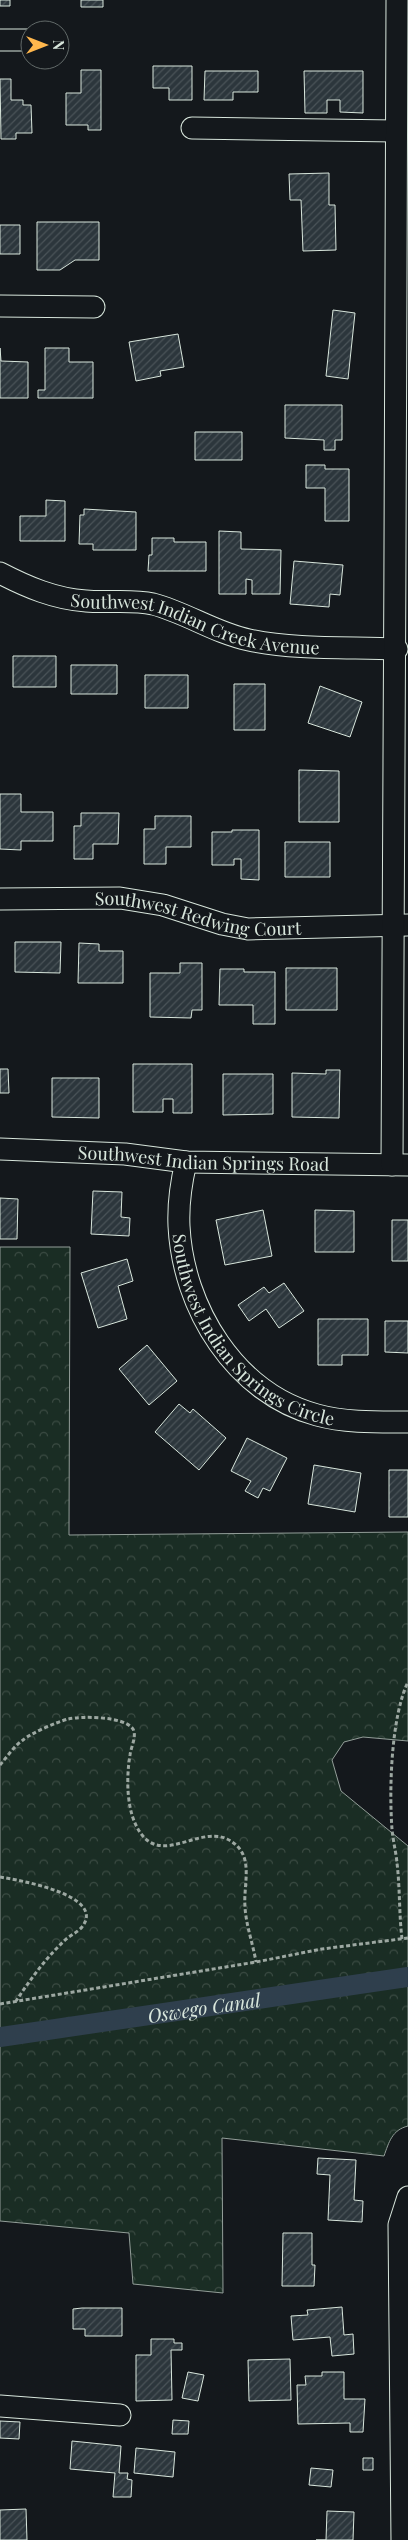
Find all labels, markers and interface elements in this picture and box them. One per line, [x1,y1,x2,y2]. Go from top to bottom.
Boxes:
north arrow [20,20,70,70]
text: N [49,40,68,50]
street label: Southwest Indian Creek Avenue [69,587,320,659]
street label: Southwest Redwing Court [95,886,302,941]
street label: Southwest Indian Springs Road [77,1140,330,1176]
street label: Southwest Indian Springs Circle [168,1232,336,1431]
water label: Oswego Canal [146,1986,263,2028]

